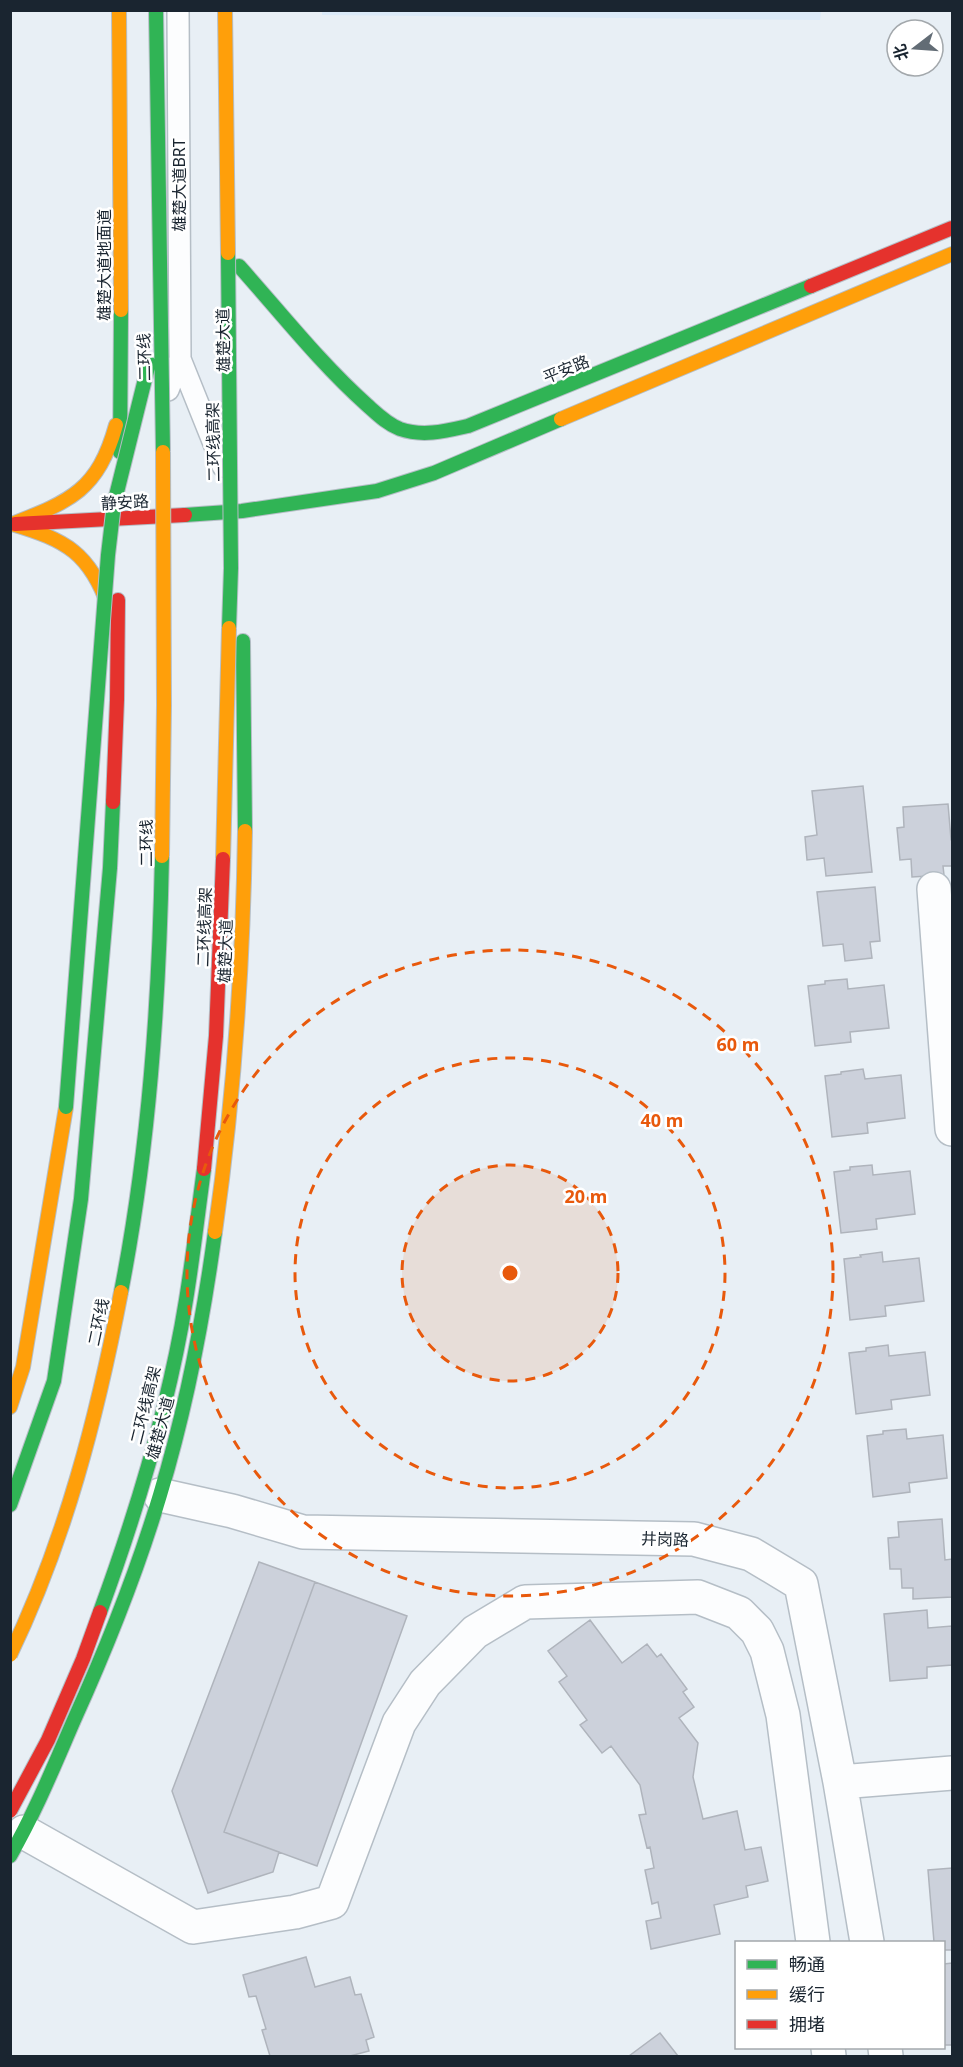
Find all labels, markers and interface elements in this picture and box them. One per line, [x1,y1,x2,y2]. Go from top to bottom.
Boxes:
north arrow [885,18,945,78]
text: 北 [888,42,914,63]
street label: 雄楚大道BRT [168,138,190,232]
street label: 雄楚大道地面道 [93,209,115,321]
street label: 雄楚大道 [211,308,235,372]
street label: 二环线 [133,333,155,381]
street label: 平安路 [540,350,592,388]
street label: 二环线高架 [201,402,225,482]
street label: 静安路 [100,490,150,514]
street label: 二环线 [135,819,157,867]
street label: 二环线高架 [192,887,216,967]
street label: 雄楚大道 [213,919,237,983]
text: 60 m [717,1032,759,1056]
text: 40 m [641,1108,683,1132]
text: 20 m [565,1184,607,1208]
centre of rings [500,1263,520,1283]
street label: 二环线 [82,1296,114,1348]
street label: 二环线高架 [125,1364,165,1446]
street label: 雄楚大道 [141,1394,179,1462]
street label: 井岗路 [641,1527,689,1551]
legend [735,1941,945,2049]
text: 畅通 [789,1952,825,1976]
text: 缓行 [789,1982,825,2006]
text: 拥堵 [789,2012,825,2036]

